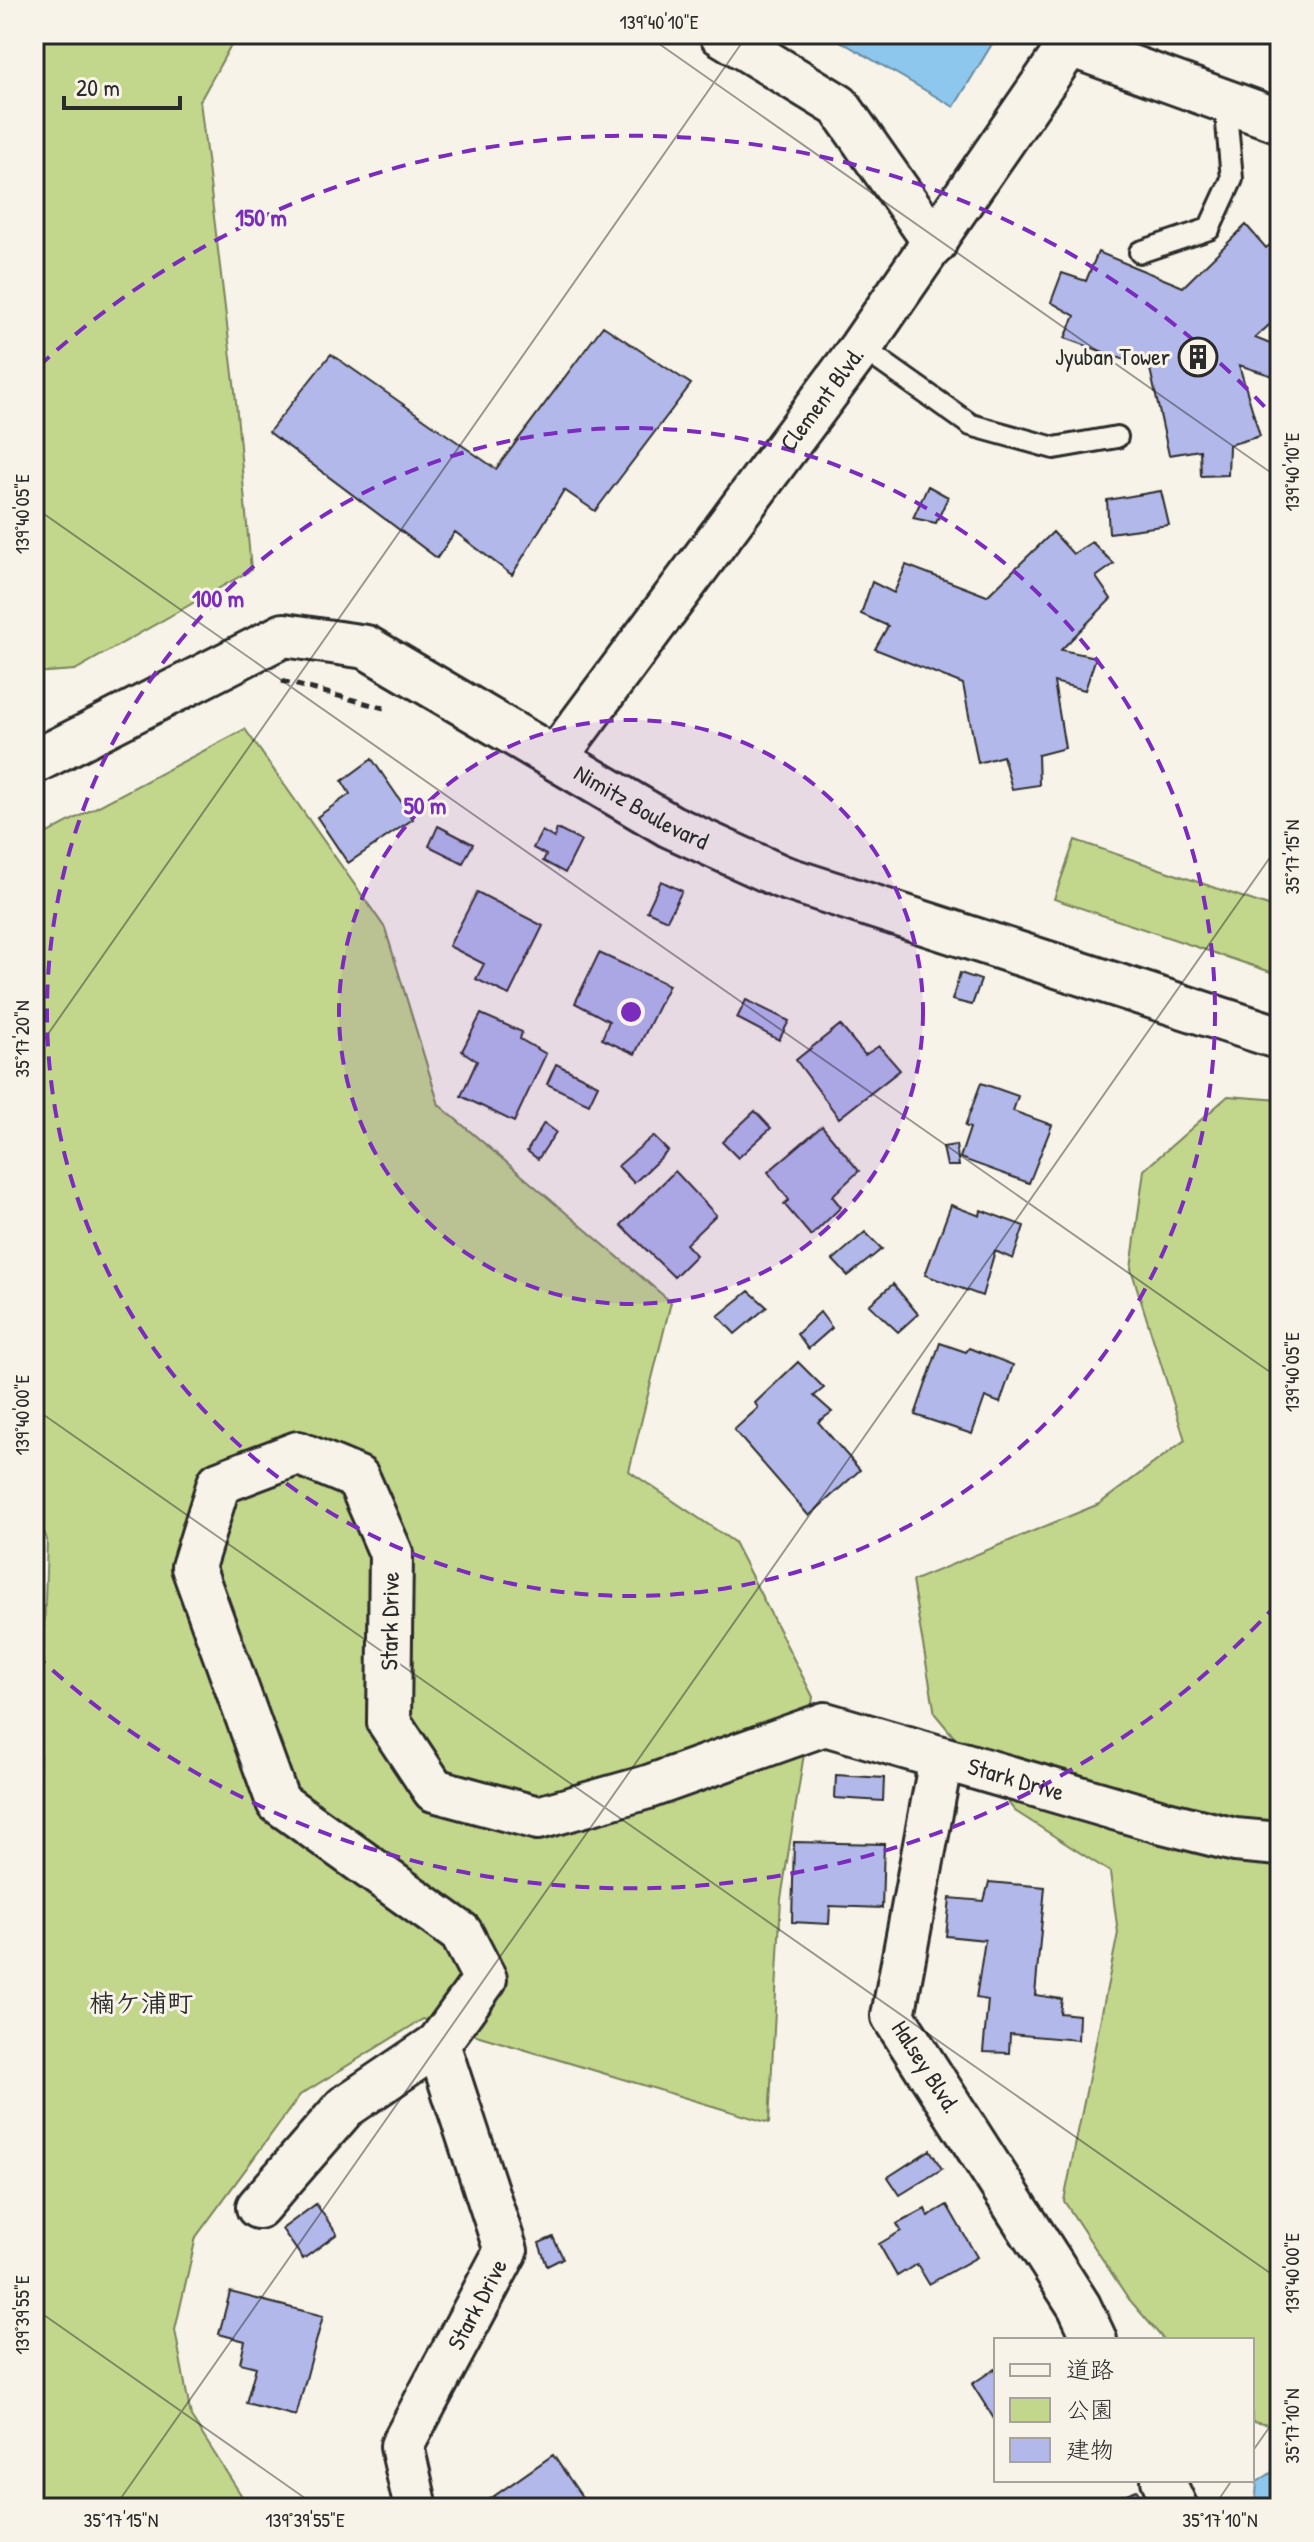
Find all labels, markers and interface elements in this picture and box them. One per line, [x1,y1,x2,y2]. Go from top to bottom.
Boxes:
text: 139°40'10"E [619,8,699,35]
scale bar [64,60,180,110]
text: 20 m [76,71,120,103]
text: 150 m [235,201,287,233]
building icon: Jyuban Tower [1177,336,1219,378]
street label: Clement Blvd. [772,340,871,457]
place label: Jyuban Tower [1055,340,1170,372]
text: 139°40'10"E [1278,432,1305,512]
text: 139°40'05"E [8,474,35,554]
text: 100 m [192,582,244,614]
street label: Nimitz Boulevard [569,756,714,856]
text: 50 m [404,789,446,821]
text: 35°17'15"N [1278,820,1305,894]
centre of rings [617,998,645,1026]
text: 35°17'20"N [8,1000,35,1078]
text: 139°40'05"E [1278,1332,1305,1412]
text: 139°40'00"E [8,1374,35,1455]
street label: Stark Drive [372,1571,406,1671]
street label: Stark Drive [964,1749,1068,1808]
district label: 楠ケ浦町 [89,1985,193,2020]
street label: Halsey Blvd. [885,2014,968,2119]
text: 139°40'00"E [1278,2232,1305,2313]
street label: Stark Drive [439,2253,514,2355]
text: 139°39'55"E [8,2275,35,2355]
legend [994,2338,1254,2482]
text: 道路 [1066,2353,1114,2385]
text: 35°17'10"N [1278,2388,1305,2464]
text: 公園 [1066,2393,1114,2425]
text: 建物 [1066,2433,1114,2465]
text: 35°17'15"N [84,2506,158,2533]
text: 139°39'55"E [265,2506,345,2533]
text: 35°17'10"N [1182,2506,1258,2533]

